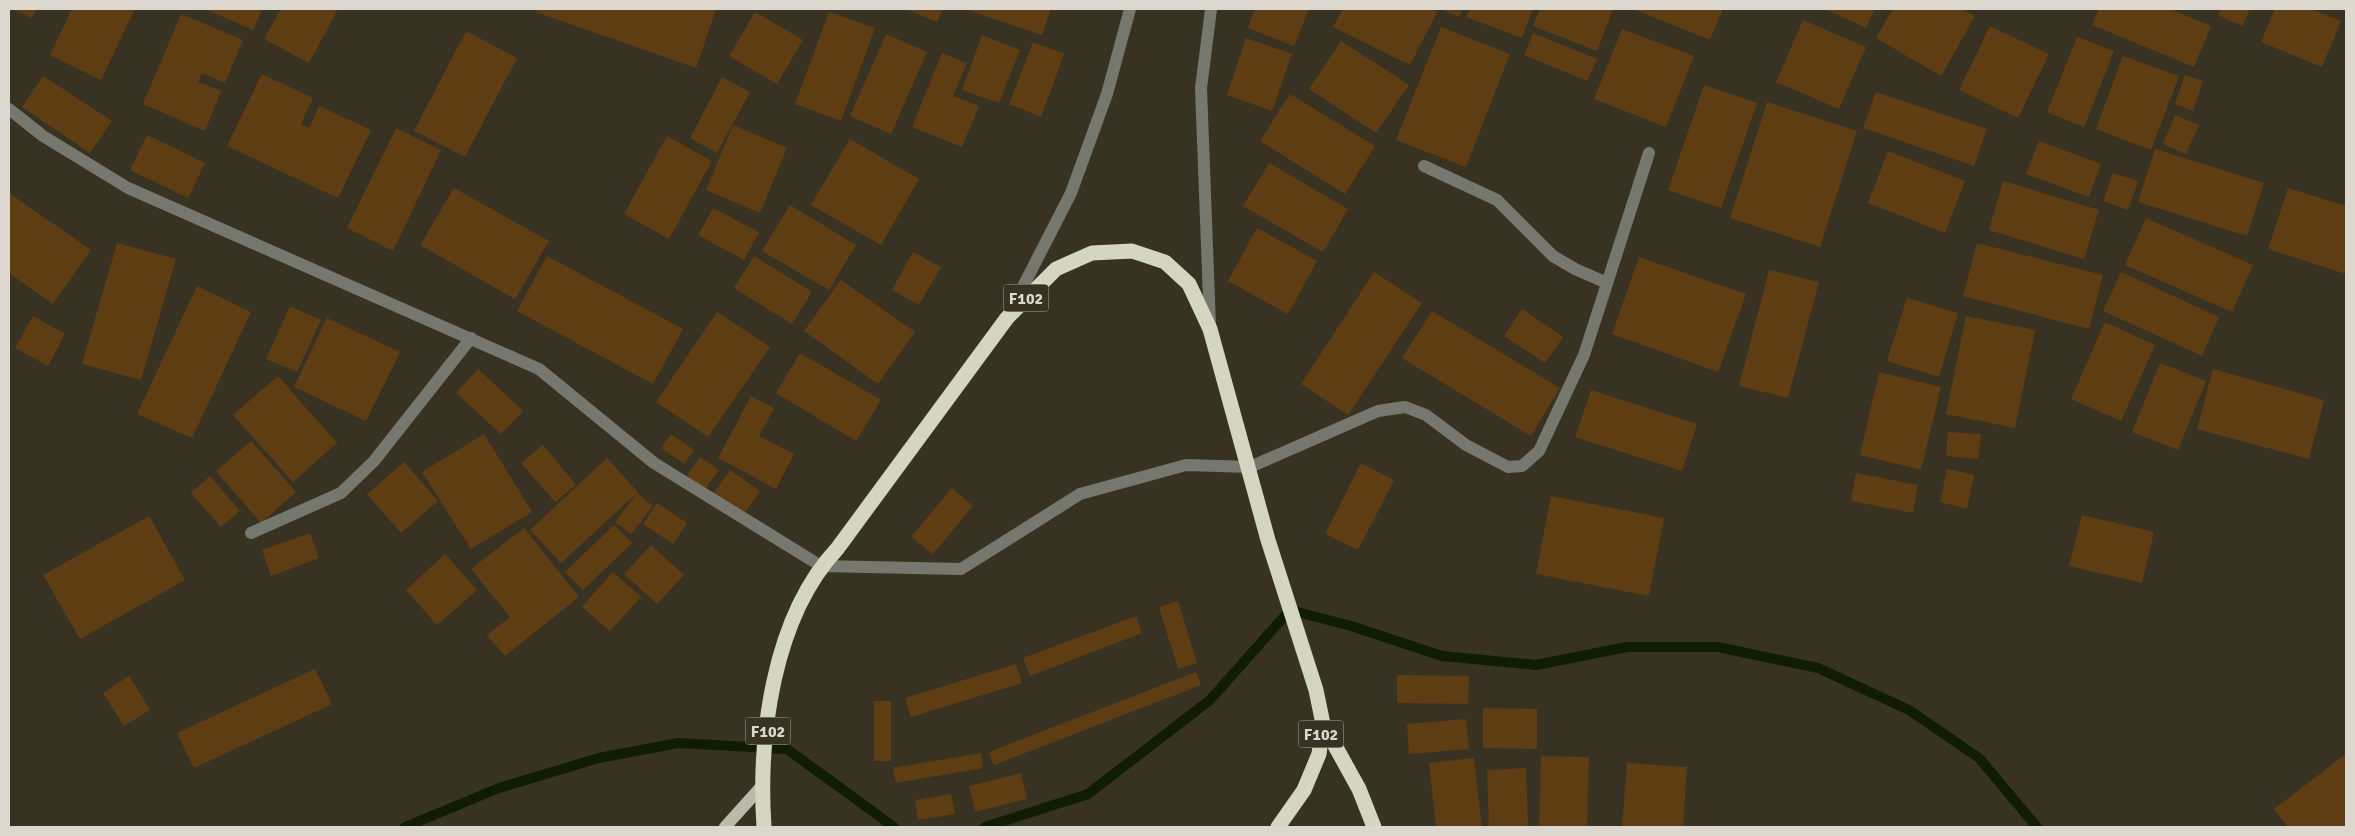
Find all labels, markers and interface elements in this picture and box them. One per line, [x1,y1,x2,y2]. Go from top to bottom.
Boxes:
road number: F102 [1004,284,1048,312]
road number: F102 [746,718,790,744]
road number: F102 [1298,721,1344,748]

